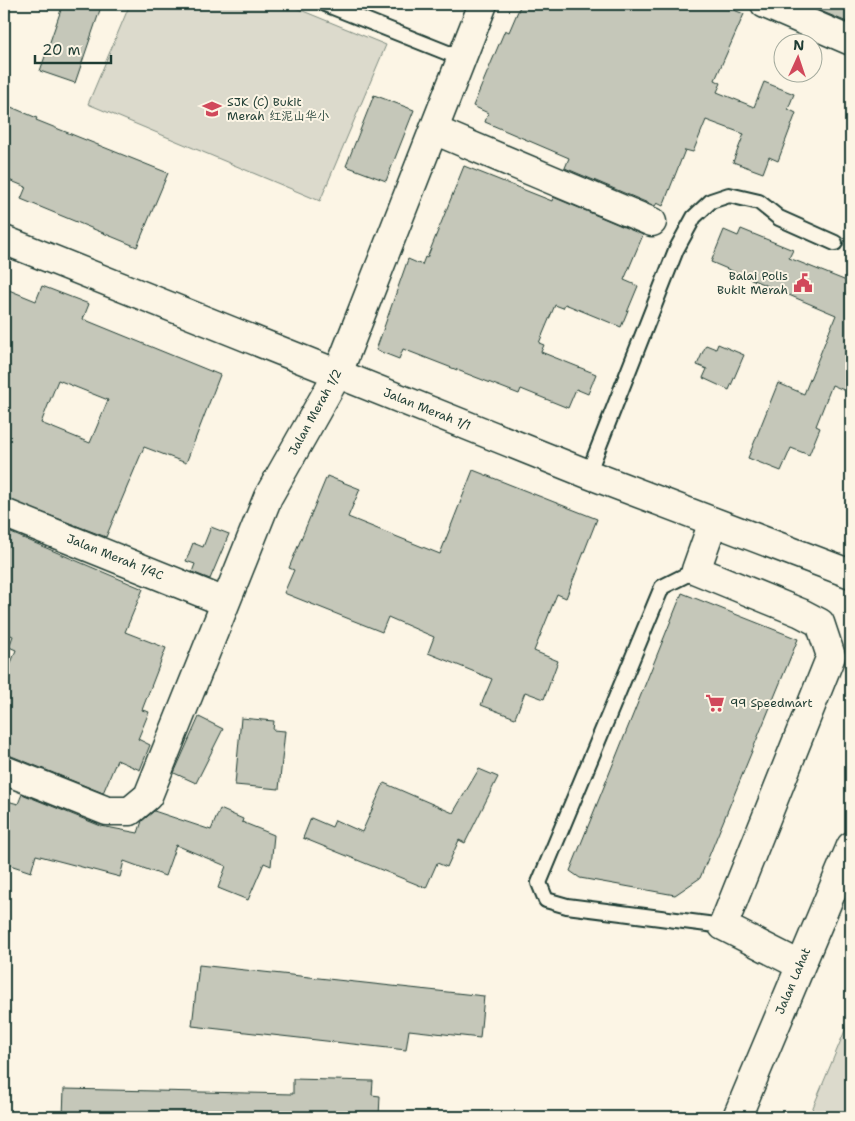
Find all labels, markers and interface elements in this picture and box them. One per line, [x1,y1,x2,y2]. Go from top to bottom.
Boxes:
scale bar [35,32,111,64]
north arrow [772,32,822,82]
text: N [793,36,805,54]
text: 20 m [42,40,81,60]
place label: SJK (C) Bukit Merah 红泥山华小 [227,94,329,124]
school or university icon: SJK (C) Bukit Merah 红泥山华小 [201,98,223,120]
place label: Balai Polis Bukit Merah [717,268,788,298]
public building icon: Balai Polis Bukit Merah [792,272,814,294]
street label: Jalan Merah 1/2 [285,366,345,458]
street label: Jalan Merah 1/1 [381,384,473,434]
street label: Jalan Merah 1/4C [64,530,166,584]
supermarket icon: 99 Speedmart [704,692,726,714]
place label: 99 Speedmart [730,695,813,711]
street label: Jalan Lahat [772,945,814,1017]

